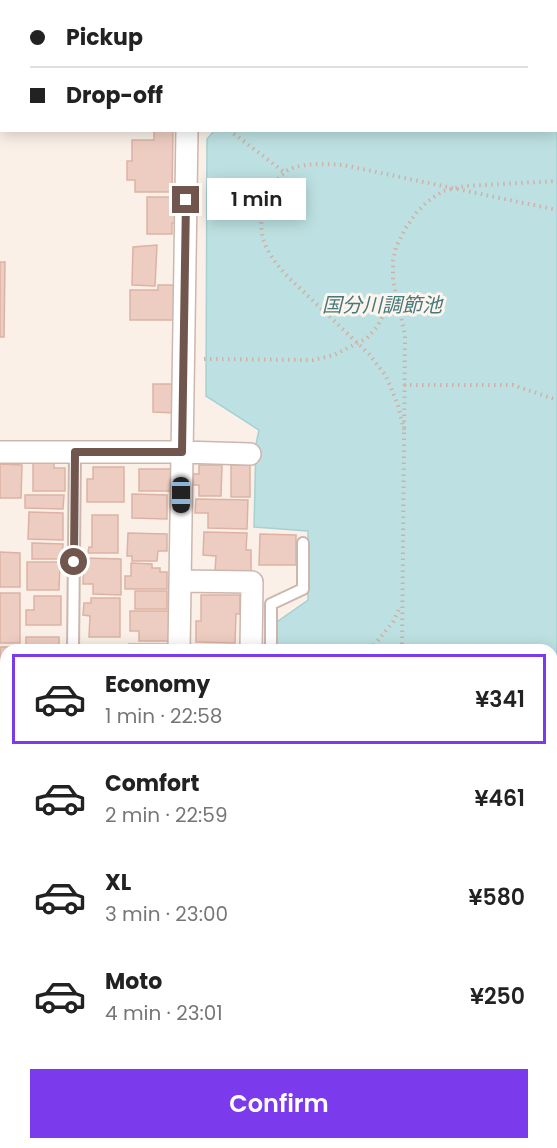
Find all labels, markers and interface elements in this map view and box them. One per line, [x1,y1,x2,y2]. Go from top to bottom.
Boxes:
text: Pickup [66,22,143,53]
text: Drop-off [66,80,163,111]
callout: 1 min [207,179,306,221]
text: 1 min [231,185,282,213]
route end [172,186,199,213]
water label: 国分川調節池 [322,291,444,319]
car [172,477,190,513]
route start [60,548,87,575]
text: Economy [105,669,210,700]
icon: car [33,672,87,726]
text: ¥341 [475,684,525,715]
text: 1 min · 22:58 [105,702,222,730]
text: Comfort [105,768,199,799]
icon: car [33,771,87,825]
text: ¥461 [474,783,525,814]
text: 2 min · 22:59 [105,801,228,829]
text: XL [105,867,131,898]
icon: car [33,870,87,924]
text: ¥580 [468,882,525,913]
text: 3 min · 23:00 [105,900,228,928]
text: Moto [105,966,162,997]
icon: car [33,969,87,1023]
text: ¥250 [470,981,525,1012]
text: 4 min · 23:01 [105,999,223,1027]
button: Confirm [30,1069,528,1138]

